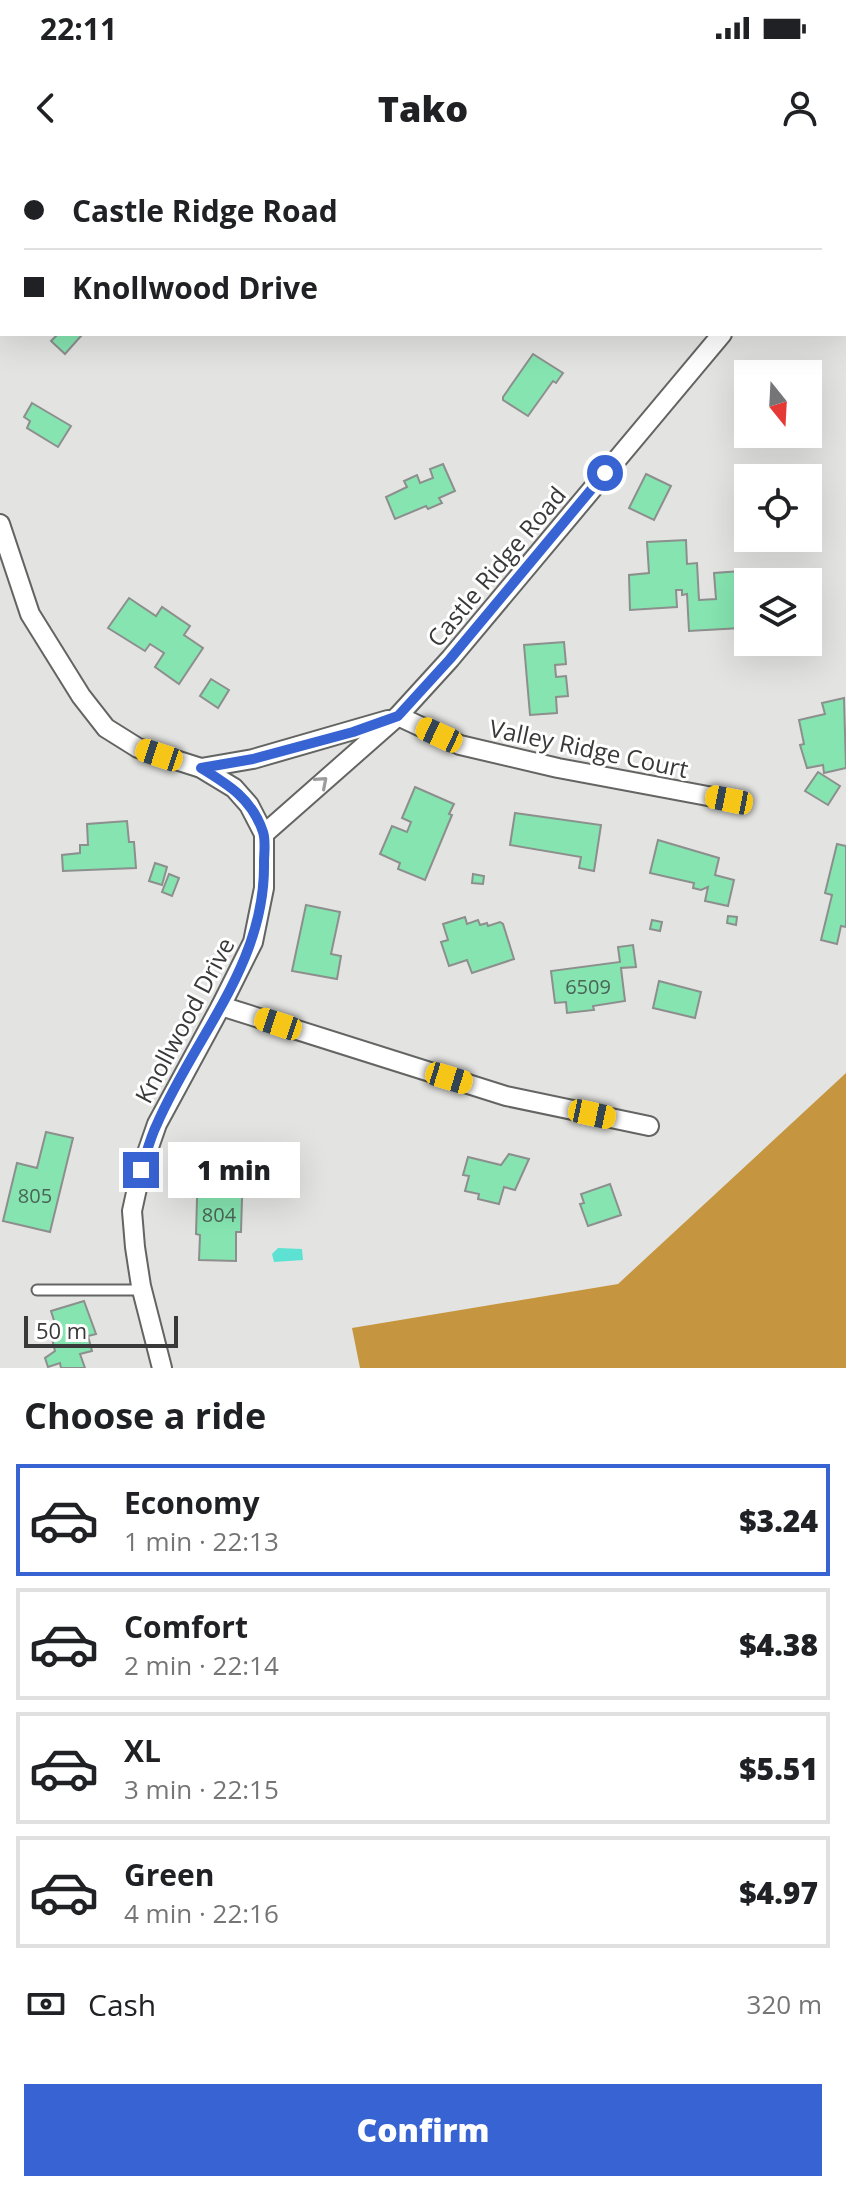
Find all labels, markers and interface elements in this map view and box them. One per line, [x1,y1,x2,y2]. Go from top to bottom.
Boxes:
text: 22:11 [40,8,117,49]
text: Tako [378,84,468,133]
icon: back [24,86,68,130]
icon: person [778,86,822,130]
text: Castle Ridge Road [72,190,338,231]
text: Knollwood Drive [72,267,318,308]
north arrow [734,360,822,448]
map controls [734,360,822,656]
route start [587,455,623,491]
button: locate [734,464,822,552]
street label: Castle Ridge Road [419,479,573,653]
button: layers [734,568,822,656]
street label: Valley Ridge Court [487,711,691,785]
car [412,714,466,756]
car [132,736,186,774]
one-way arrow [313,778,328,792]
car [703,784,755,816]
street label: Knollwood Drive [126,931,242,1109]
house number: 6509 [565,973,611,1000]
car [251,1005,305,1043]
car [423,1060,475,1096]
car [566,1097,618,1131]
callout: 1 min [169,1142,301,1198]
route end [123,1152,159,1188]
text: 1 min [197,1152,271,1188]
house number: 805 [18,1182,52,1209]
house number: 804 [202,1201,237,1228]
scale bar [24,1312,178,1348]
text: 50 m [36,1315,87,1345]
text: Choose a ride [24,1391,266,1440]
text: Economy [124,1482,260,1523]
icon: car [28,1484,100,1556]
text: $3.24 [739,1500,818,1541]
text: 1 min · 22:13 [124,1523,279,1559]
text: Comfort [124,1606,248,1647]
icon: car [28,1608,100,1680]
text: $4.38 [739,1624,818,1665]
text: 2 min · 22:14 [124,1647,279,1683]
text: XL [124,1730,161,1771]
icon: car [28,1732,100,1804]
text: $5.51 [739,1748,818,1789]
text: 3 min · 22:15 [124,1771,279,1807]
text: Green [124,1854,215,1895]
icon: car [28,1856,100,1928]
text: $4.97 [739,1872,818,1913]
text: 4 min · 22:16 [124,1895,279,1931]
icon: cash [24,1982,68,2026]
text: Cash [88,1984,156,2025]
text: 320 m [747,1986,822,2022]
button: Confirm [24,2084,822,2176]

